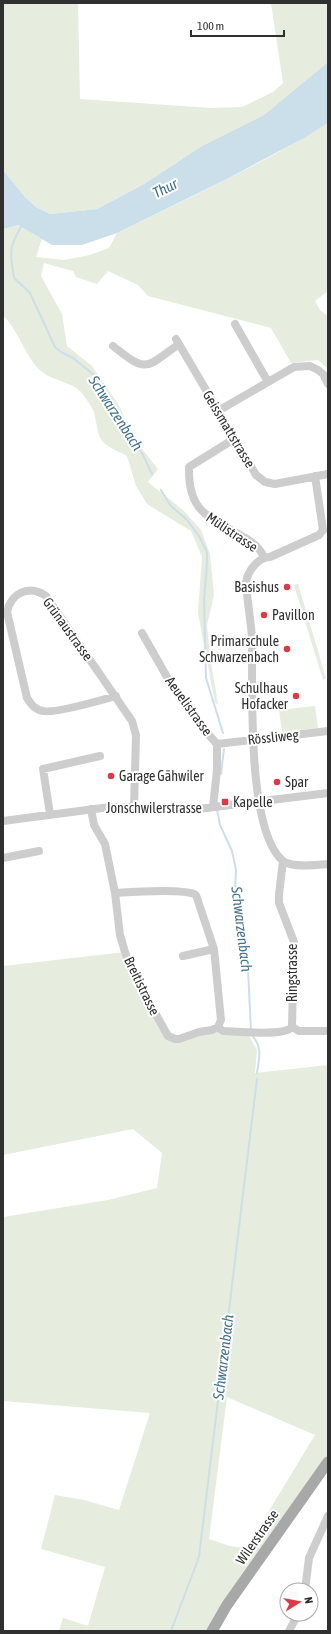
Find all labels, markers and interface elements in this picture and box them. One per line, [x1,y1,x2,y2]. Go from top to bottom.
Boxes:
scale bar [191,12,284,38]
text: 100 m [197,19,224,33]
water label: Thur [150,175,181,201]
water label: Schwarzenbach [85,372,146,454]
street label: Geissmattstrasse [200,388,258,470]
street label: Mülistrasse [203,509,261,555]
place label: Basishus [234,579,279,595]
marker: Basishus [282,582,292,592]
street label: Grünaustrasse [40,594,96,664]
place label: Pavillon [272,607,315,623]
marker: Pavillon [259,610,269,620]
place label: Primarschule Schwarzenbach [199,633,279,665]
marker: Primarschule Schwarzenbach [282,644,292,654]
street label: Aeuelistrasse [162,673,216,739]
place label: Schulhaus Hofacker [235,680,289,712]
marker: Schulhaus Hofacker [291,691,301,701]
street label: Rössliweg [247,726,299,748]
place label: Garage Gähwiler [119,768,205,784]
marker: Garage Gähwiler [106,771,116,781]
place label: Spar [285,774,309,790]
marker: Spar [272,777,282,787]
place label: Kapelle [233,794,273,810]
marker: Kapelle [220,797,230,807]
street label: Jonschwilerstrasse [106,800,202,816]
water label: Schwarzenbach [228,885,256,973]
street label: Ringstrasse [284,944,300,1002]
street label: Breitistrasse [121,954,163,1018]
water label: Schwarzenbach [209,1313,237,1401]
street label: Wilerstrasse [232,1507,282,1567]
north arrow [279,1582,319,1622]
text: N [302,1596,315,1604]

